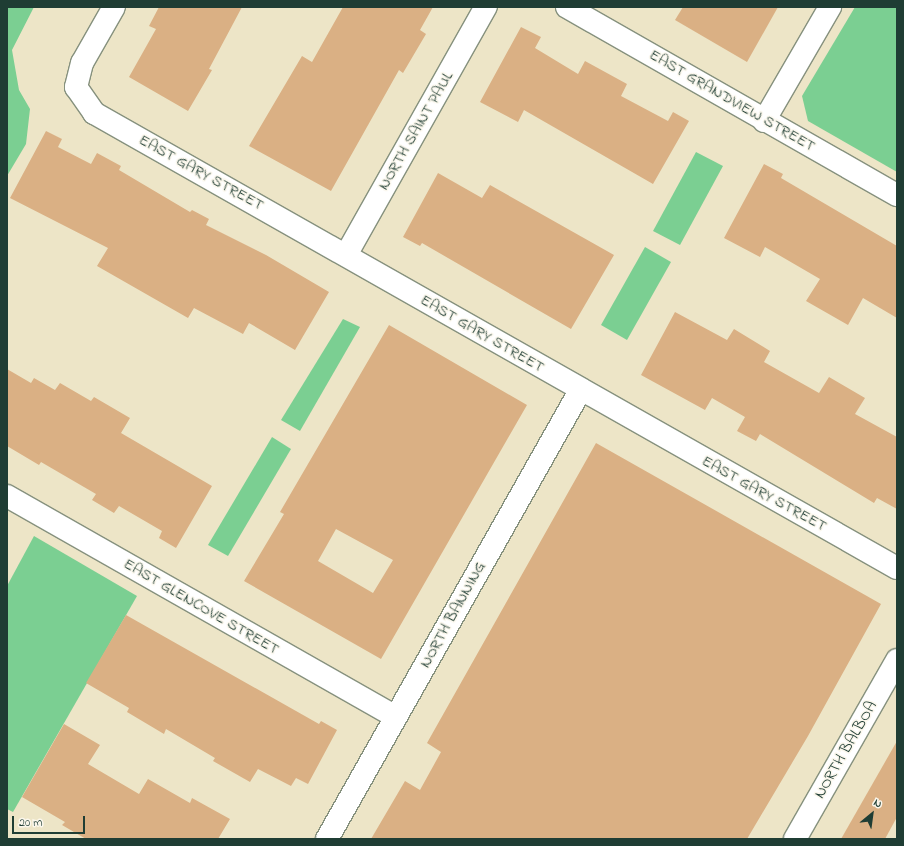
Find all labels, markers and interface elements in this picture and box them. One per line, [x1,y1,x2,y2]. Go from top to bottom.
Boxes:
street label: EAST GRANDVIEW STREET [646,46,818,156]
street label: NORTH SAINT PAUL [374,68,458,194]
street label: EAST GARY STREET [135,131,267,215]
street label: EAST GARY STREET [417,291,547,377]
street label: EAST GARY STREET [698,452,830,536]
street label: EAST GLENCOVE STREET [120,555,282,659]
street label: NORTH BANNING [416,559,490,671]
street label: NORTH BALBOA [810,698,882,802]
north arrow [852,794,892,834]
scale bar [14,808,87,834]
text: 20 m [19,814,42,832]

